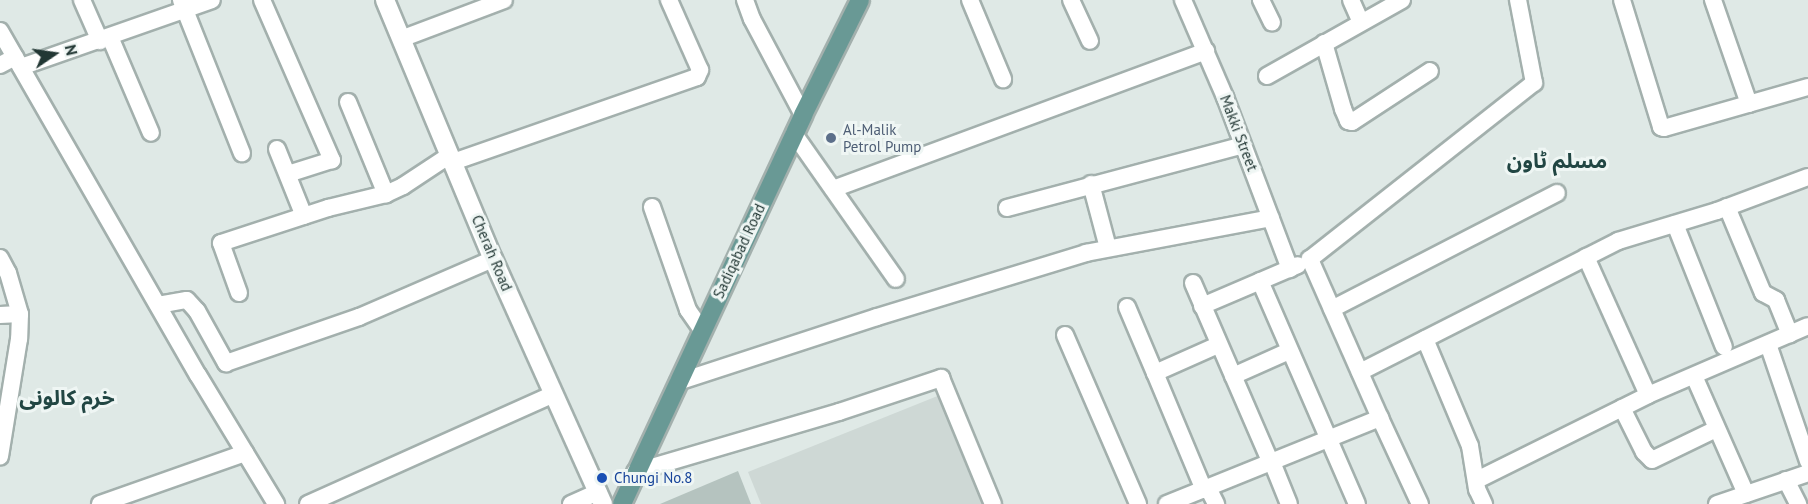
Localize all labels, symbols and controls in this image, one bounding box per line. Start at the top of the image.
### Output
north arrow [24,24,84,84]
text: N [61,43,82,57]
street label: Makki Street [1216,92,1262,174]
place label: Al-Malik Petrol Pump [843,120,921,155]
marker: Al-Malik Petrol Pump [824,131,838,145]
district label: مسلم ٹاون [1507,148,1607,174]
street label: Sadiqabad Road [709,201,769,301]
street label: Cherah Road [468,212,516,294]
district label: خرم کالونی [19,385,115,411]
place label: Chungi No.8 [614,469,692,487]
marker: Chungi No.8 [595,471,609,485]

